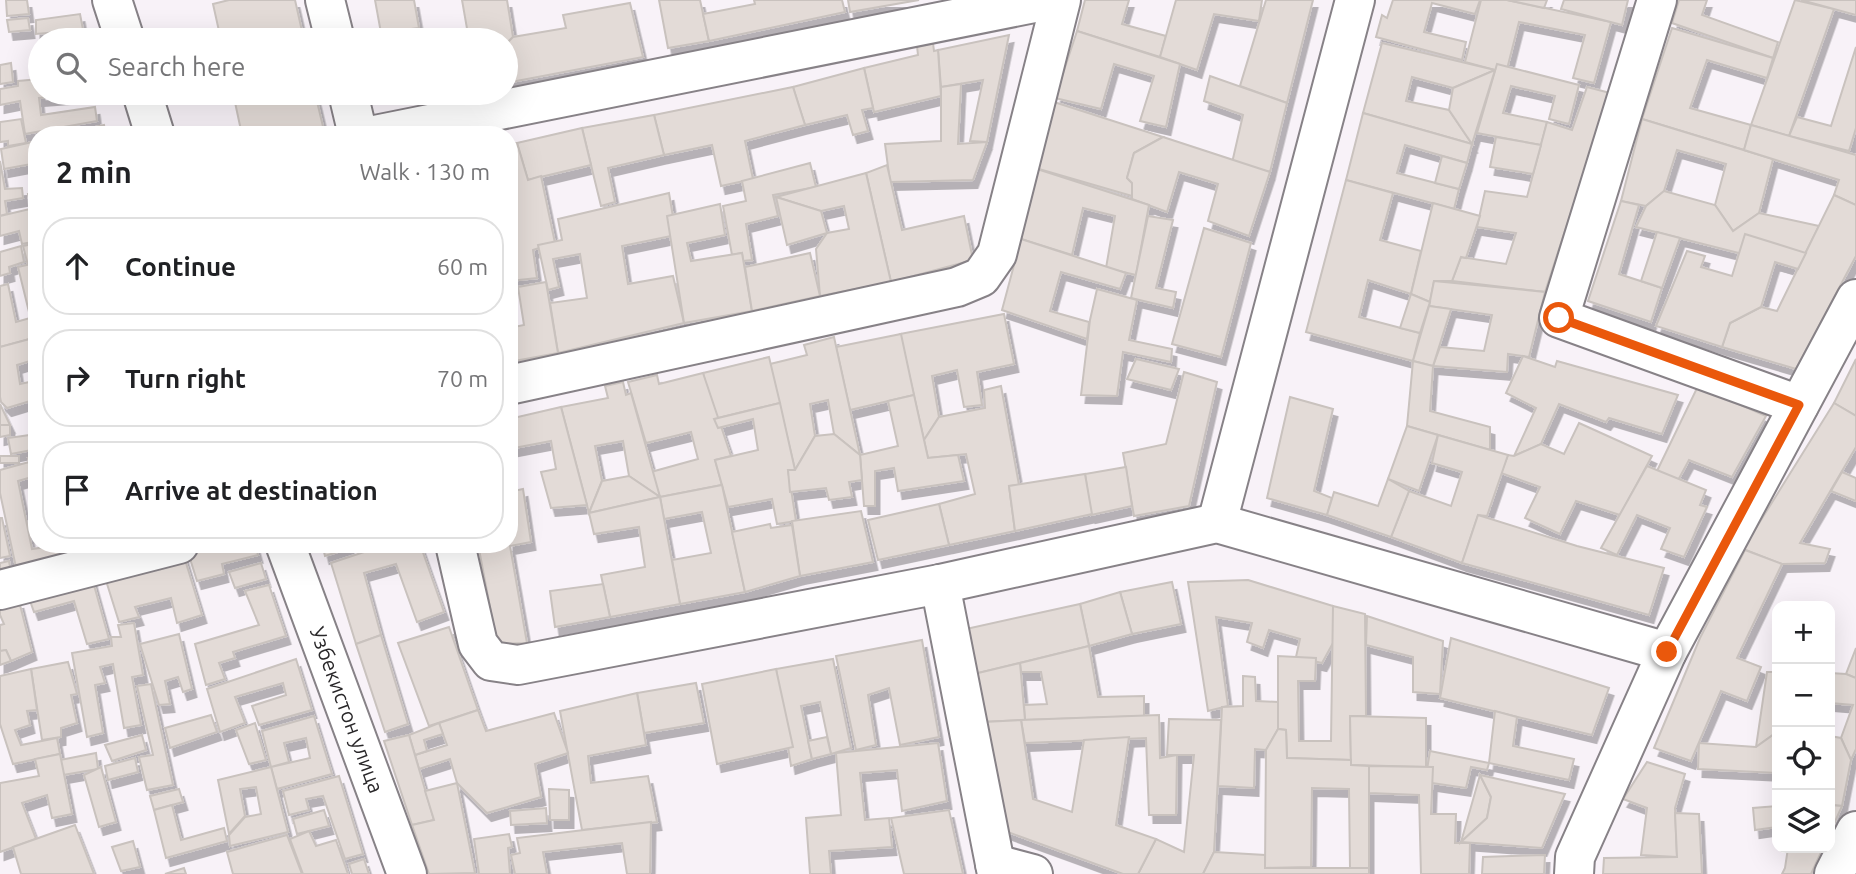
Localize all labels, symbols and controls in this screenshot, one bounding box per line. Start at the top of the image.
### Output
search box [28,28,518,105]
icon: search [52,48,90,86]
text: Search here [108,52,245,81]
text: 2 min [56,155,132,189]
text: Walk · 130 m [359,159,490,184]
icon: ahead [58,247,96,285]
text: Continue [125,252,236,281]
text: 60 m [437,254,488,279]
route start [1543,302,1574,333]
icon: right [58,359,96,397]
text: Turn right [125,364,246,393]
text: 70 m [437,366,488,391]
icon: arrive [58,471,96,509]
text: Arrive at destination [125,476,378,505]
map controls [1772,601,1835,853]
button: + [1772,601,1835,664]
street label: Узбекистон улица [306,623,389,796]
route end [1651,636,1682,667]
button: − [1772,664,1835,727]
button: locate [1772,727,1835,790]
button: layers [1772,790,1835,853]

